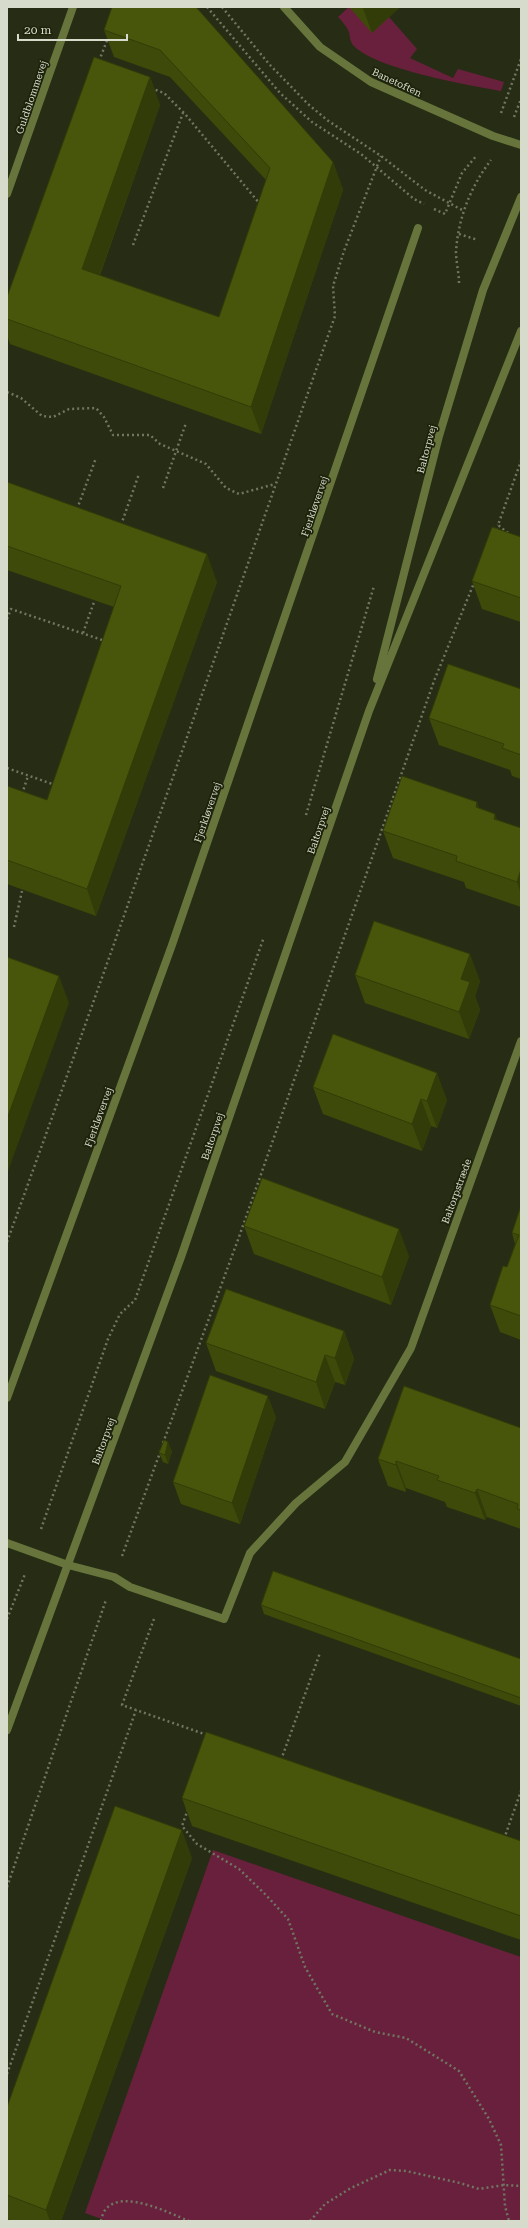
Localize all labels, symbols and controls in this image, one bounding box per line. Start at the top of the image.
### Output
scale bar [18,16,127,42]
text: 20 m [24,23,51,37]
street label: Guldblommevej [14,59,49,135]
street label: Banetoften [370,66,424,99]
street label: Baltorpvej [415,424,438,474]
street label: Fjerkløvervej [299,475,330,538]
street label: Fjerkløvervej [192,781,223,844]
street label: Baltorpvej [305,805,332,855]
street label: Fjerkløvervej [83,1086,114,1149]
street label: Baltorpvej [199,1111,226,1161]
street label: Baltorpstræde [440,1157,474,1225]
street label: Baltorpvej [90,1416,117,1466]

